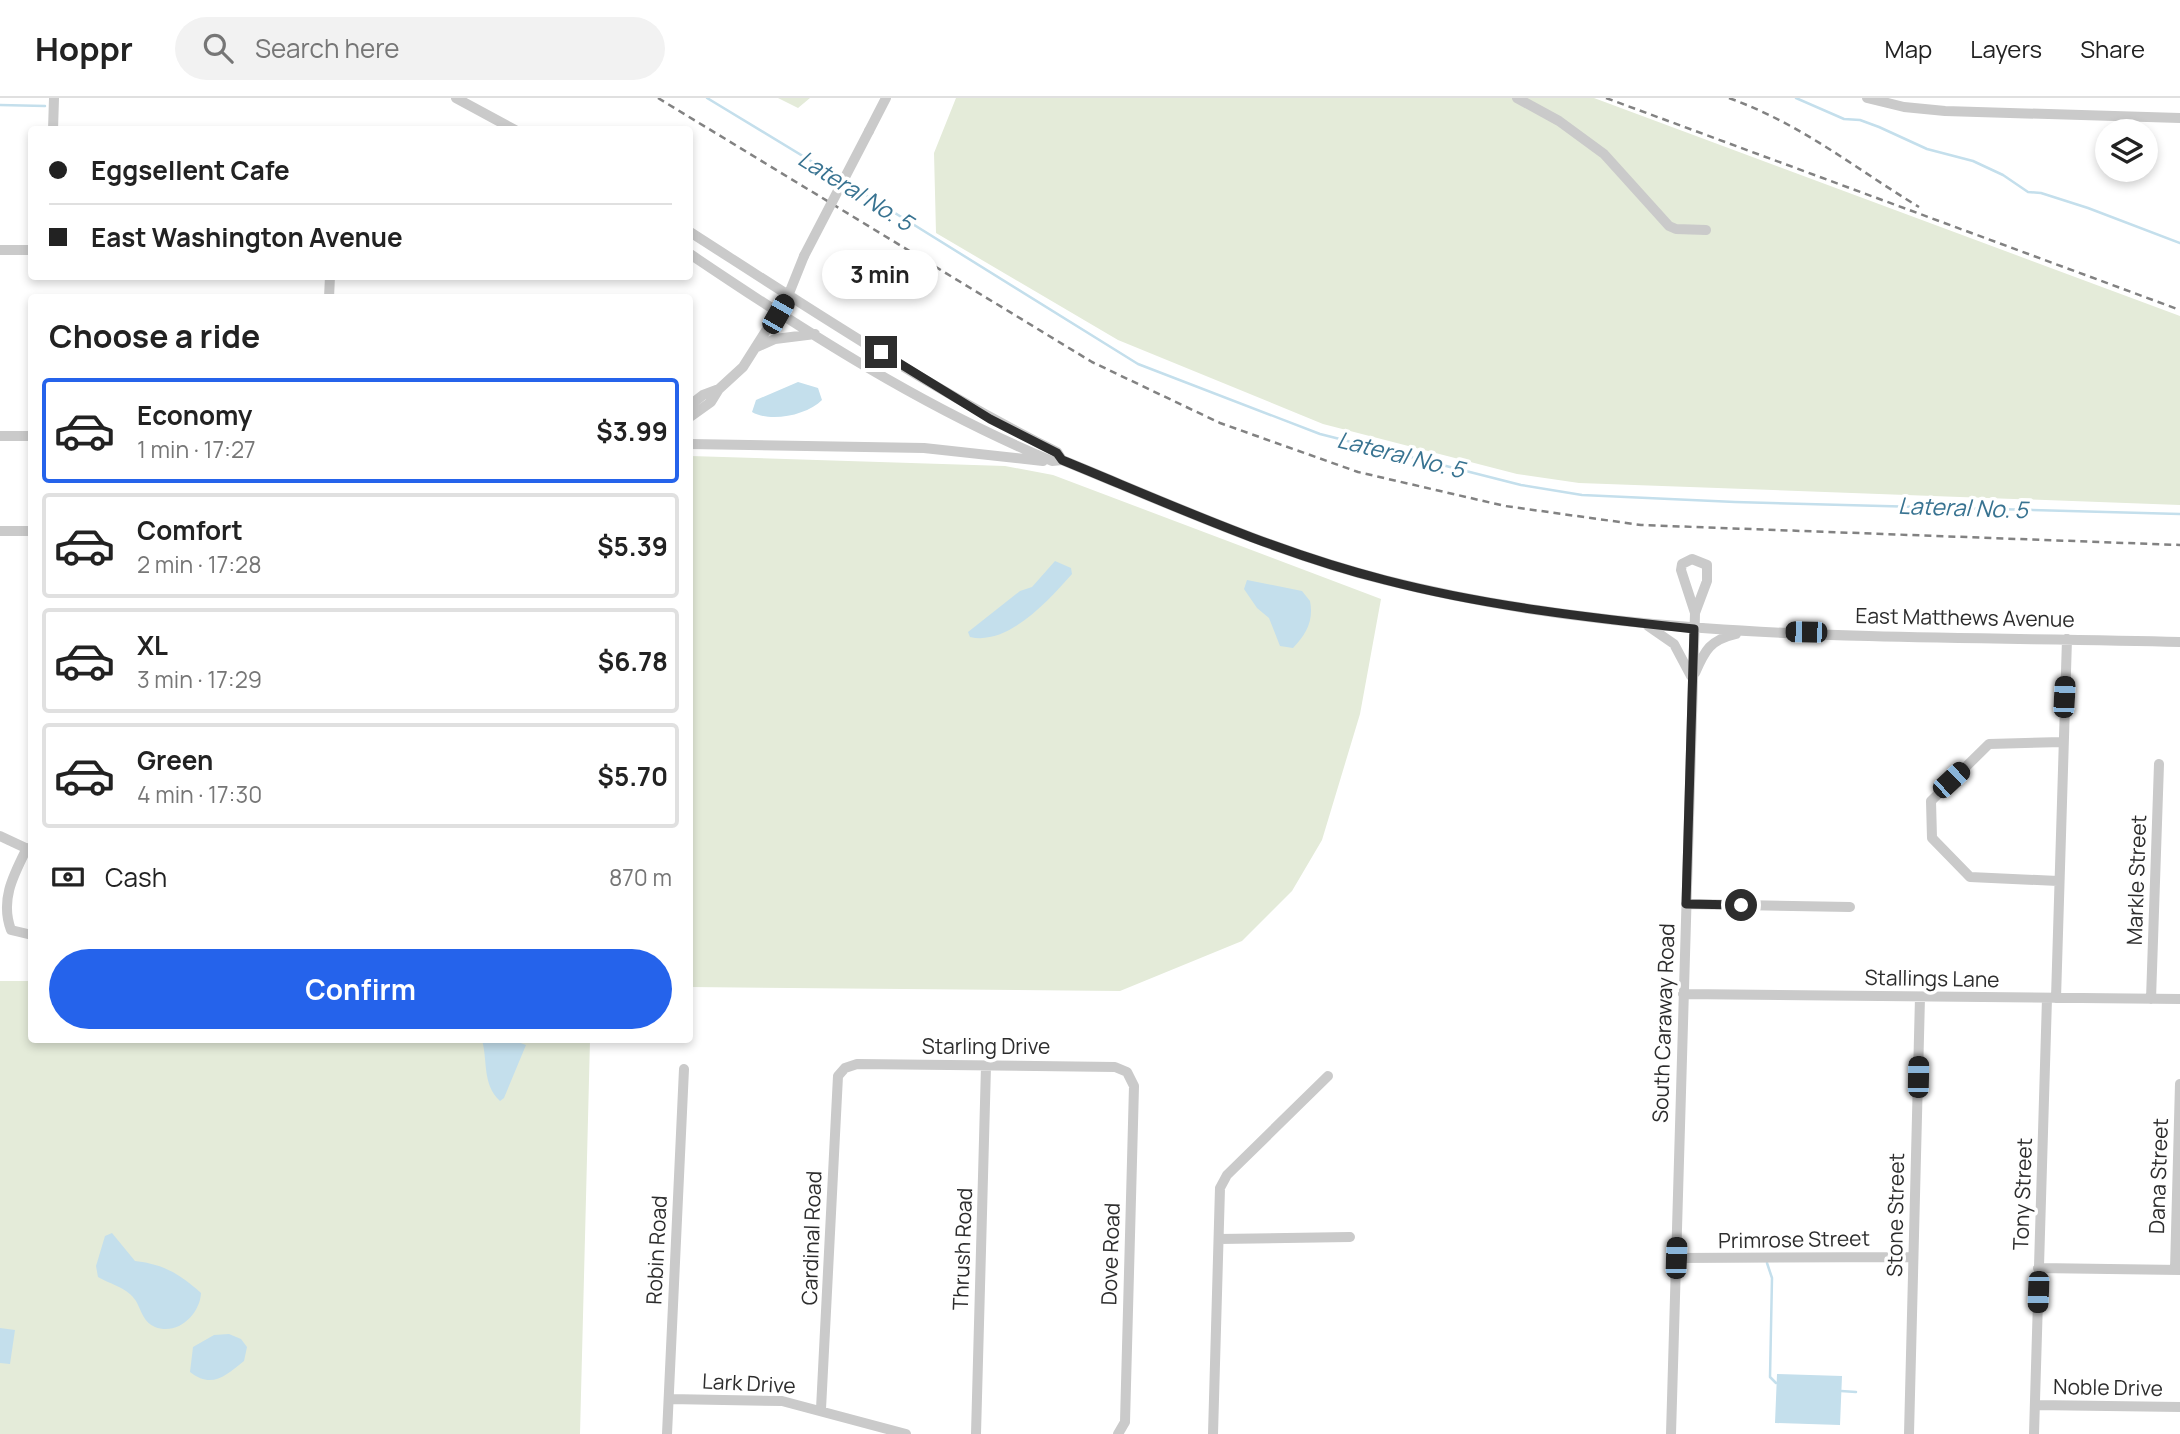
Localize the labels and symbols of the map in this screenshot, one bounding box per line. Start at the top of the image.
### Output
water label: Lateral No. 5 [792,142,922,239]
callout: 3 min [823,250,939,300]
car [759,291,798,337]
route end [865,336,897,368]
water label: Lateral No. 5 [1334,423,1471,486]
water label: Lateral No. 5 [1898,489,2031,525]
street label: East Matthews Avenue [1855,601,2075,633]
car [1785,621,1828,643]
car [2053,675,2076,719]
car [1929,758,1974,802]
street label: Markle Street [2120,814,2152,946]
route start [1725,889,1757,921]
street label: South Caraway Road [1646,923,1680,1123]
street label: Stallings Lane [1864,963,2000,993]
street label: Starling Drive [922,1032,1050,1060]
car [1908,1056,1929,1098]
street label: Dana Street [2142,1118,2174,1234]
street label: Tony Street [2006,1137,2038,1251]
street label: Stone Street [1880,1153,1910,1277]
street label: Cardinal Road [795,1170,827,1306]
street label: Thrush Road [946,1187,978,1311]
street label: Robin Road [639,1195,673,1305]
street label: Dove Road [1094,1202,1126,1306]
street label: Primrose Street [1718,1224,1870,1254]
car [1665,1237,1688,1279]
car [2027,1271,2050,1313]
street label: Lark Drive [701,1367,797,1399]
street label: Noble Drive [2053,1372,2163,1402]

